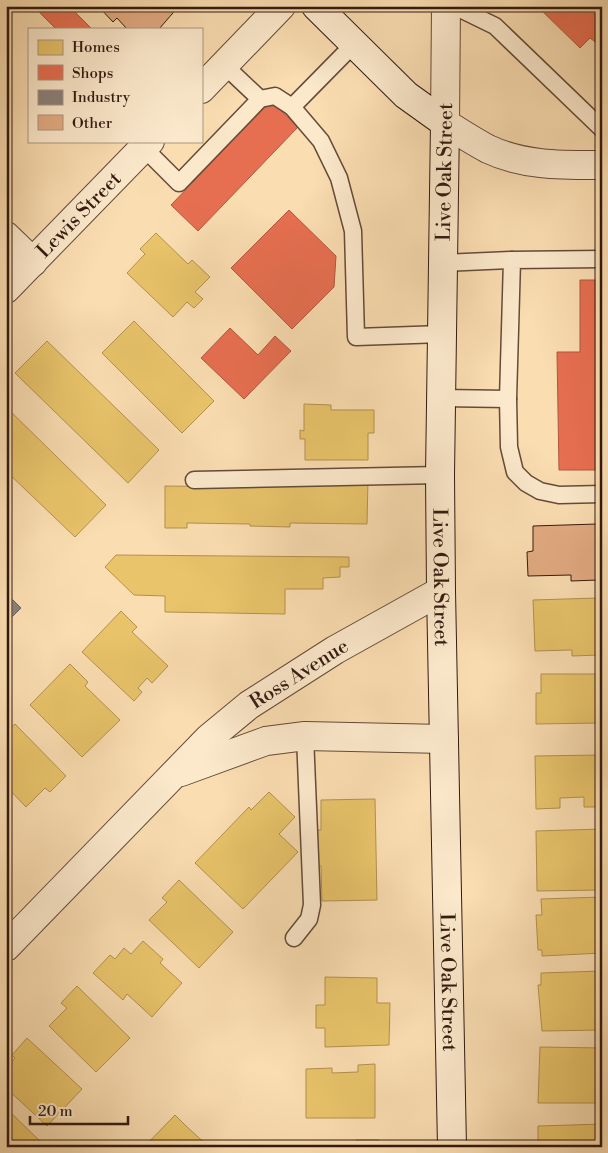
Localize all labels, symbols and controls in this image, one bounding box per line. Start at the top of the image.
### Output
legend [28,28,202,142]
text: Homes [72,38,120,57]
text: Shops [72,64,113,83]
text: Industry [72,88,131,107]
street label: Live Oak Street [432,103,459,241]
text: Other [72,114,113,133]
street label: Lewis Street [32,167,127,264]
street label: Live Oak Street [426,508,453,647]
street label: Ross Avenue [245,634,353,715]
street label: Live Oak Street [433,913,461,1052]
scale bar [30,1093,128,1125]
text: 20 m [38,1102,73,1121]

